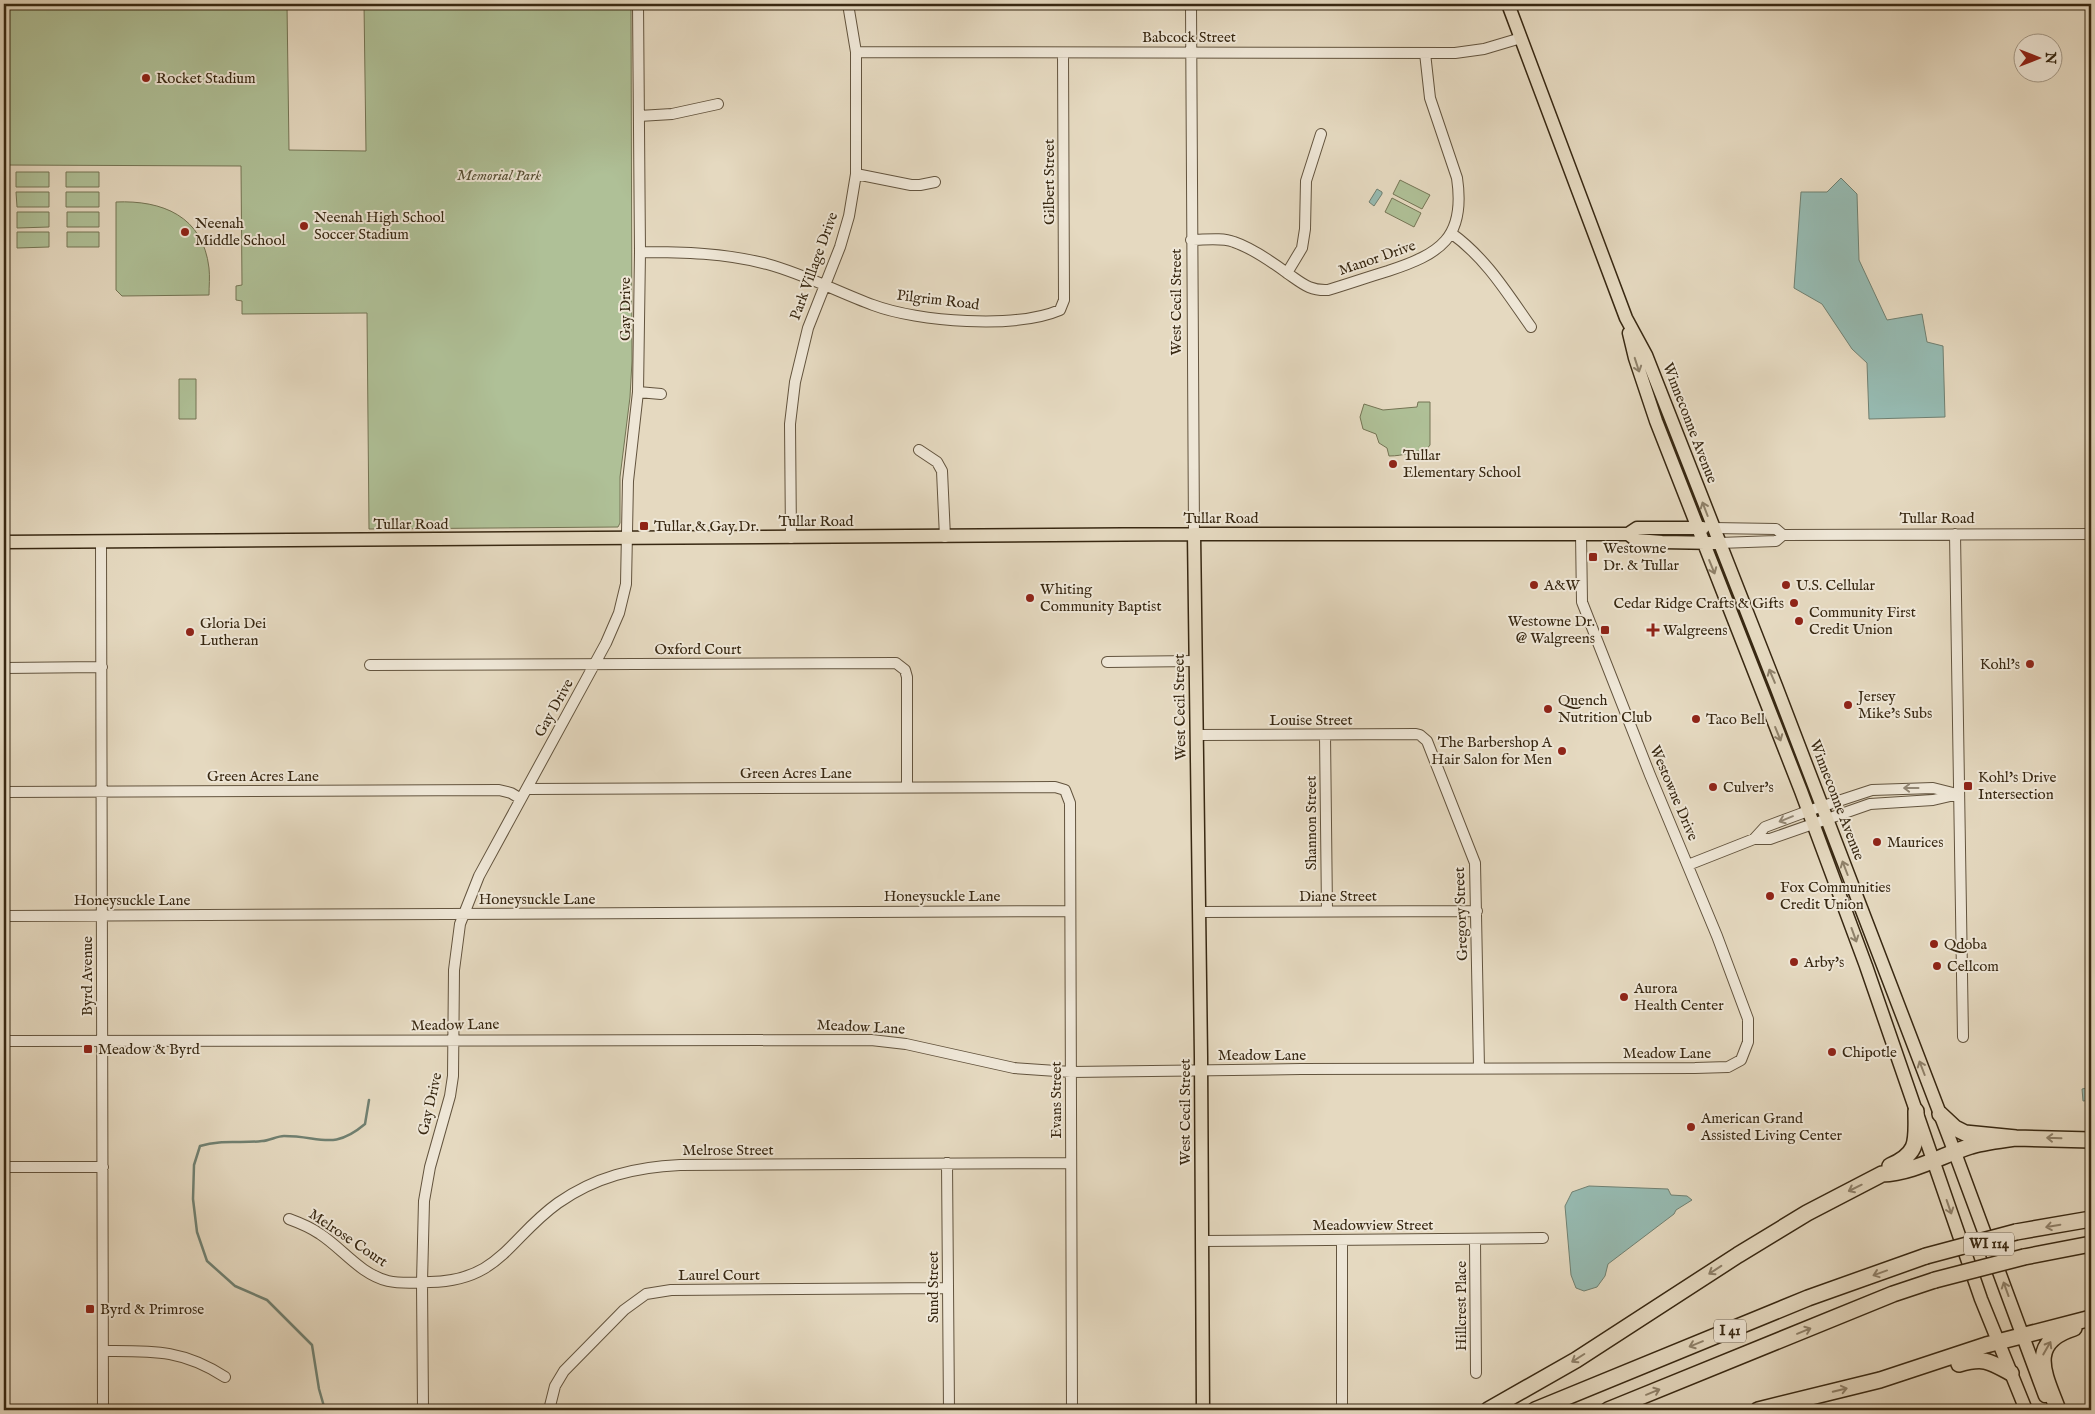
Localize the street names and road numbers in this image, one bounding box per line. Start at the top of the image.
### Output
street label: Babcock Street [1142,28,1236,47]
street label: Gilbert Street [1040,139,1059,225]
street label: Park Village Drive [786,209,842,323]
street label: Manor Drive [1336,236,1418,280]
street label: West Cecil Street [1167,249,1186,355]
street label: Gay Drive [616,277,635,341]
street label: Pilgrim Road [896,285,981,315]
street label: Winneconne Avenue [1658,360,1722,486]
street label: Tullar Road [1184,509,1259,528]
street label: Tullar Road [1900,509,1975,528]
street label: Tullar Road [779,512,854,531]
street label: Tullar Road [374,515,449,534]
street label: Oxford Court [654,640,742,659]
street label: West Cecil Street [1170,653,1190,761]
street label: Gay Drive [530,675,578,741]
street label: Louise Street [1269,711,1353,730]
street label: Winneconne Avenue [1805,737,1869,863]
street label: Westowne Drive [1645,742,1703,844]
street label: Green Acres Lane [740,764,852,783]
street label: Green Acres Lane [207,767,319,786]
street label: Shannon Street [1302,776,1321,870]
street label: Gregory Street [1450,867,1472,961]
street label: Honeysuckle Lane [884,887,1000,906]
street label: Diane Street [1299,887,1377,906]
street label: Honeysuckle Lane [479,890,595,909]
street label: Honeysuckle Lane [74,891,190,910]
street label: Byrd Avenue [78,936,97,1016]
street label: Meadow Lane [411,1015,499,1035]
street label: Meadow Lane [816,1015,906,1039]
street label: Meadow Lane [1623,1044,1711,1063]
street label: Meadow Lane [1218,1046,1306,1065]
street label: West Cecil Street [1176,1059,1195,1165]
street label: Evans Street [1047,1061,1066,1139]
street label: Gay Drive [414,1071,446,1137]
street label: Melrose Street [682,1141,774,1160]
street label: Melrose Court [305,1205,391,1271]
street label: Meadowview Street [1312,1216,1434,1235]
road number: WI 114 [1964,1232,2014,1256]
street label: Sund Street [924,1251,943,1323]
street label: Hillcrest Place [1452,1261,1471,1351]
street label: Laurel Court [678,1266,760,1285]
road number: I 41 [1714,1320,1746,1342]

